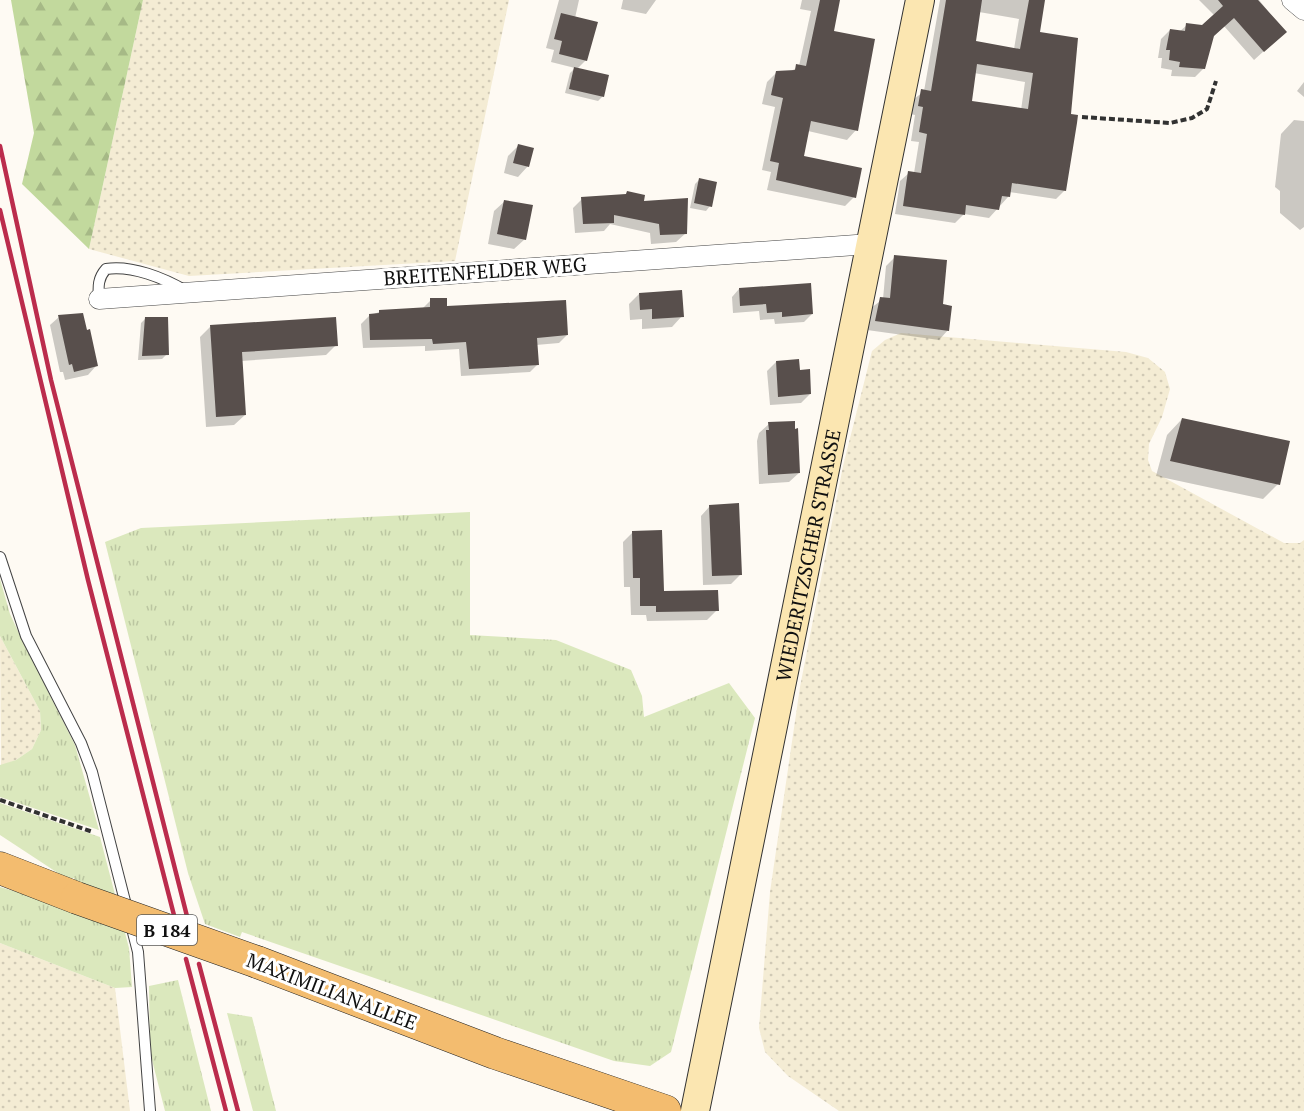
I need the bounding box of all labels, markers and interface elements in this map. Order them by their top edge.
street label: BREITENFELDER WEG [383,250,588,292]
street label: WIEDERITZSCHER STRASSE [769,426,846,684]
road number: B 184 [137,915,197,945]
street label: MAXIMILIANALLEE [243,946,421,1036]

